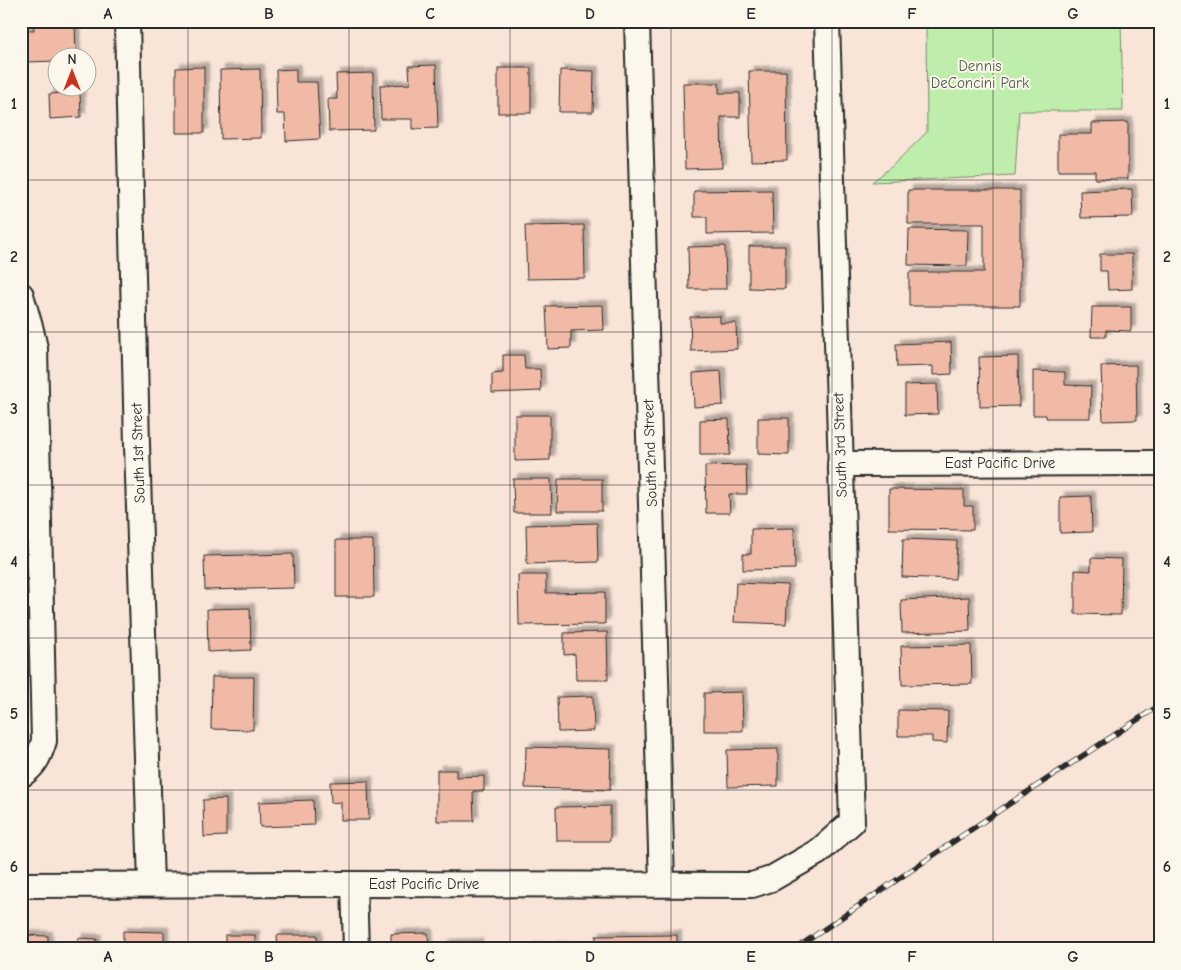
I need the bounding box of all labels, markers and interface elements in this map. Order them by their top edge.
text: A [104,5,113,23]
text: B [264,5,274,23]
text: C [425,5,435,23]
text: D [585,5,595,23]
text: E [746,5,756,23]
text: F [907,5,917,23]
text: G [1067,5,1079,23]
north arrow [48,48,98,98]
text: N [67,51,77,68]
park label: Dennis DeConcini Park [931,57,1030,92]
text: 1 [11,95,17,113]
text: 1 [1164,95,1170,113]
text: 2 [10,248,18,266]
text: 2 [1163,248,1171,266]
street label: South 3rd Street [829,392,851,498]
street label: South 2nd Street [639,398,661,507]
text: 3 [10,400,18,418]
text: 3 [1163,400,1171,418]
street label: South 1st Street [127,402,149,503]
street label: East Pacific Drive [945,454,1056,472]
text: 4 [10,553,18,571]
text: 4 [1163,553,1171,571]
text: 5 [10,705,18,723]
text: 5 [1163,705,1171,723]
text: 6 [10,858,18,876]
text: 6 [1163,858,1171,876]
street label: East Pacific Drive [369,875,480,893]
text: A [104,948,113,966]
text: B [264,948,274,966]
text: C [425,948,435,966]
text: D [585,948,595,966]
text: E [746,948,756,966]
text: F [907,948,917,966]
text: G [1067,948,1079,966]

